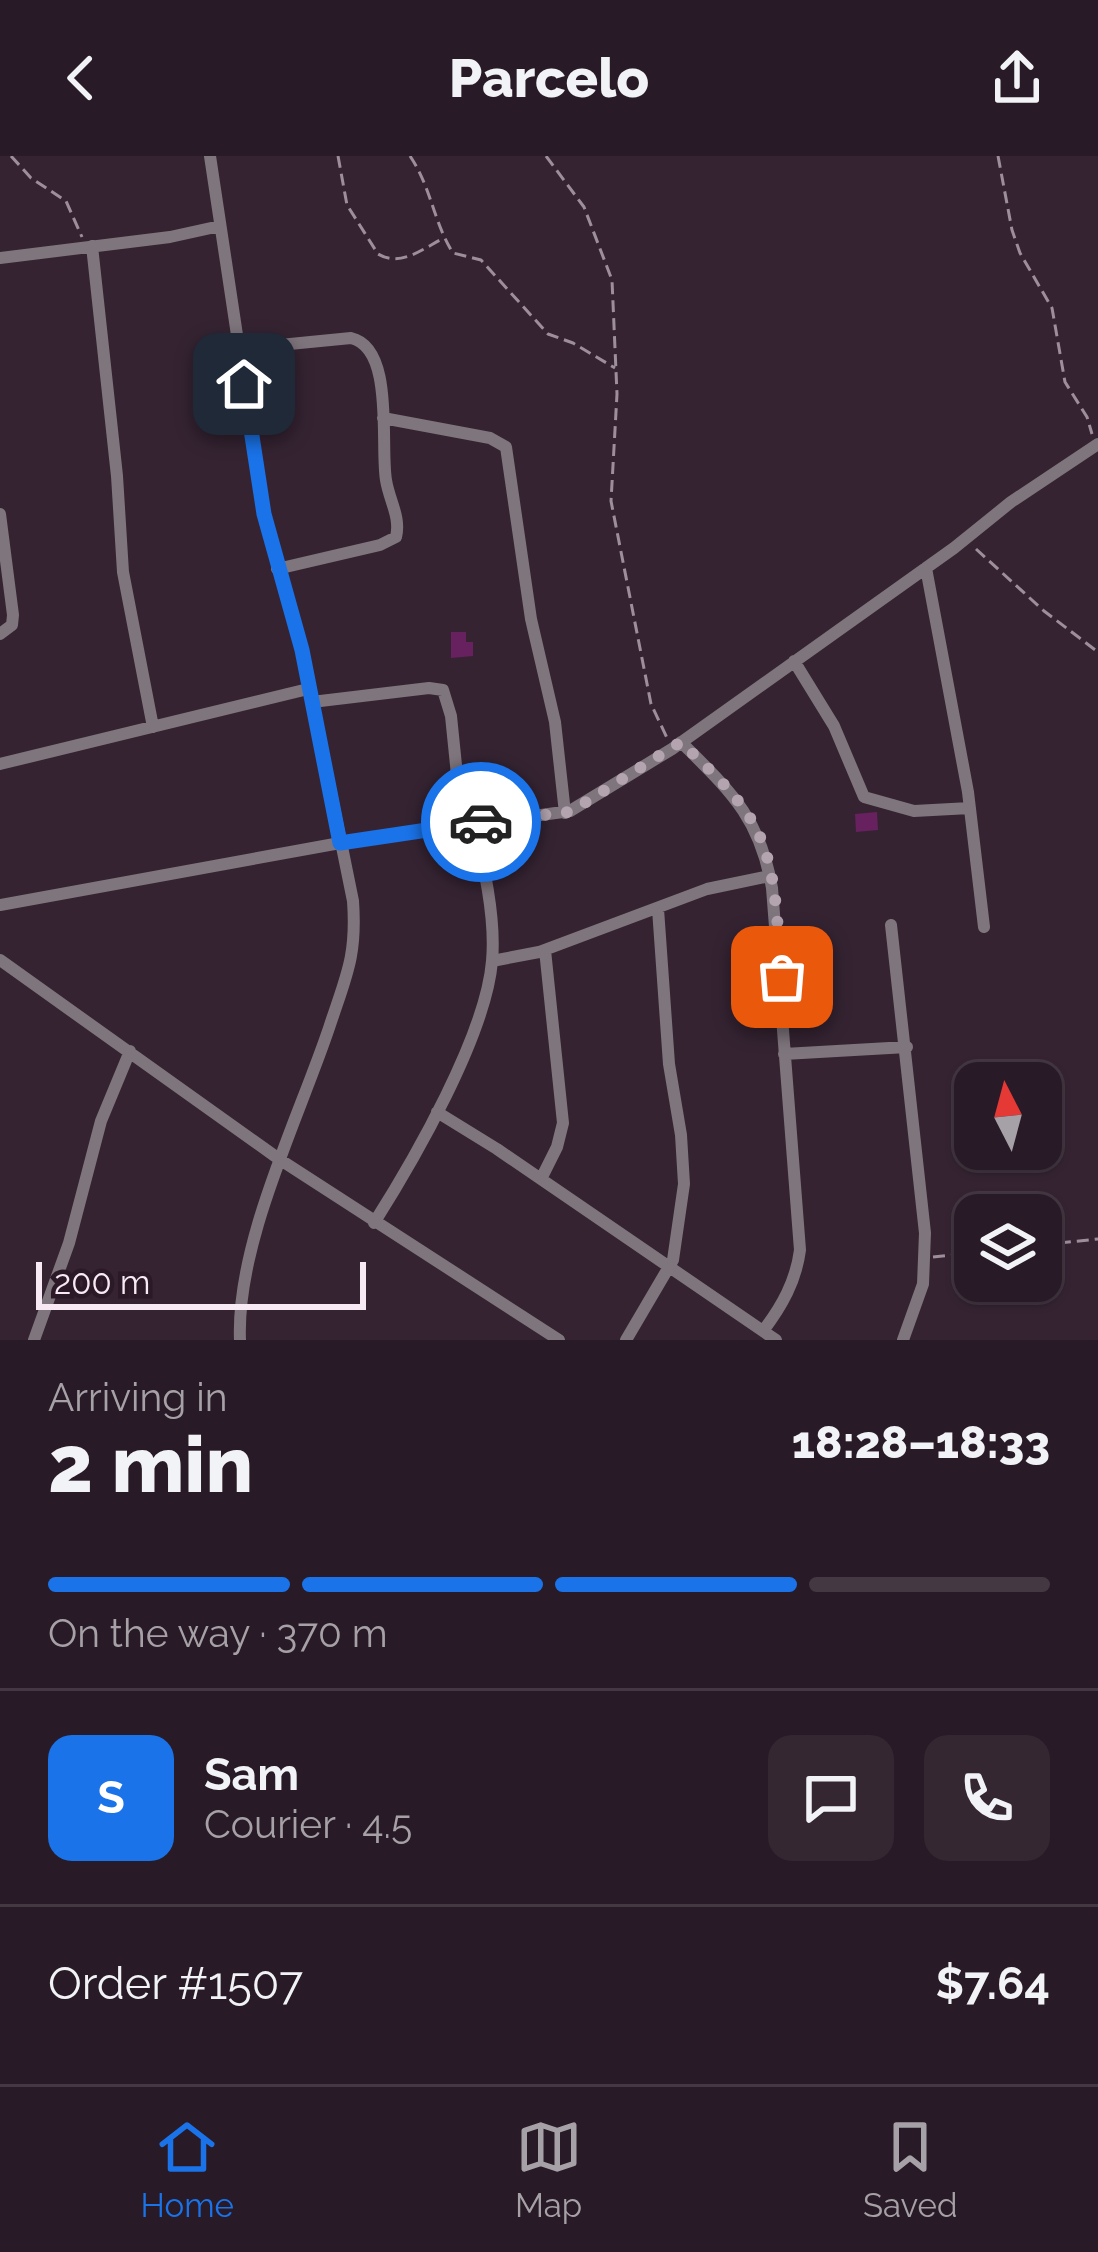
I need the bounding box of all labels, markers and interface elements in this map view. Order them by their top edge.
icon: back [48,45,114,111]
icon: share [984,45,1050,111]
text: Parcelo [449,46,649,110]
pin [193,333,295,435]
icon: home [211,351,277,417]
courier [421,762,541,882]
icon: car [448,789,514,855]
pin [731,926,833,1028]
icon: bag [749,944,815,1010]
north arrow [954,1062,1062,1170]
map controls [954,1062,1062,1302]
button: layers [954,1194,1062,1302]
scale bar [36,1256,366,1309]
text: 200 m [54,1263,150,1302]
text: Arriving in [48,1374,228,1420]
text: 18:28–18:33 [792,1416,1050,1469]
text: 2 min [48,1419,253,1510]
text: On the way · 370 m [48,1610,388,1656]
button: chat [768,1735,894,1861]
button: phone [924,1735,1050,1861]
text: Sam [204,1748,299,1801]
text: S [97,1771,125,1824]
text: Courier · 4.5 [204,1801,412,1847]
text: Order #1507 [48,1957,303,2010]
text: $7.64 [936,1957,1050,2010]
tab: Home [141,2114,234,2225]
tab: Map [515,2114,582,2225]
tab: Saved [863,2114,957,2225]

